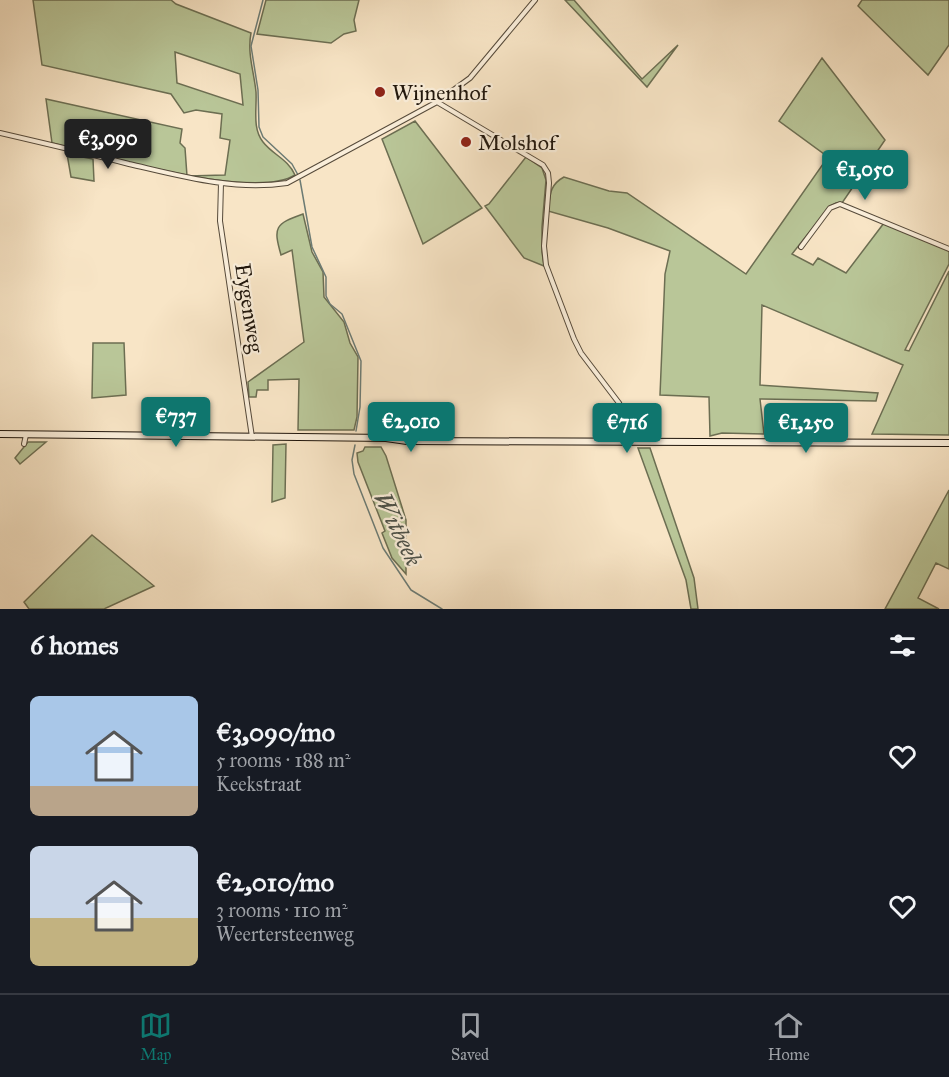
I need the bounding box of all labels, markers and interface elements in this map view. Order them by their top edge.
place label: Wijnenhof [392,79,492,106]
marker: Wijnenhof [373,85,387,99]
pin: €3,090 [59,119,157,170]
text: €3,090 [78,126,138,150]
place label: Molshof [478,129,560,156]
marker: Molshof [459,135,473,149]
pin: €1,050 [816,150,914,201]
text: €1,050 [836,157,894,181]
street label: Eygenweg [229,261,270,356]
pin: €737 [140,397,212,448]
pin: €2,010 [362,402,460,453]
pin: €716 [591,403,663,454]
pin: €1,250 [757,403,855,454]
text: €737 [155,404,197,428]
text: €2,010 [382,409,440,433]
text: €716 [607,410,647,434]
text: €1,250 [778,410,834,434]
water label: Witbeek [367,487,429,571]
text: 6 homes [30,629,119,661]
icon: filters [886,629,919,662]
text: €3,090/mo [216,716,335,748]
icon: home [78,720,150,792]
icon: heart [886,740,919,773]
text: 5 rooms · 188 m² [216,748,351,772]
text: Keekstraat [216,772,302,796]
text: €2,010/mo [216,866,334,898]
icon: home [78,870,150,942]
icon: heart [886,890,919,923]
text: 3 rooms · 110 m² [216,898,347,922]
text: Weertersteenweg [216,922,353,946]
tab: Map [139,1009,172,1064]
tab: Saved [451,1009,489,1064]
tab: Home [768,1009,810,1064]

